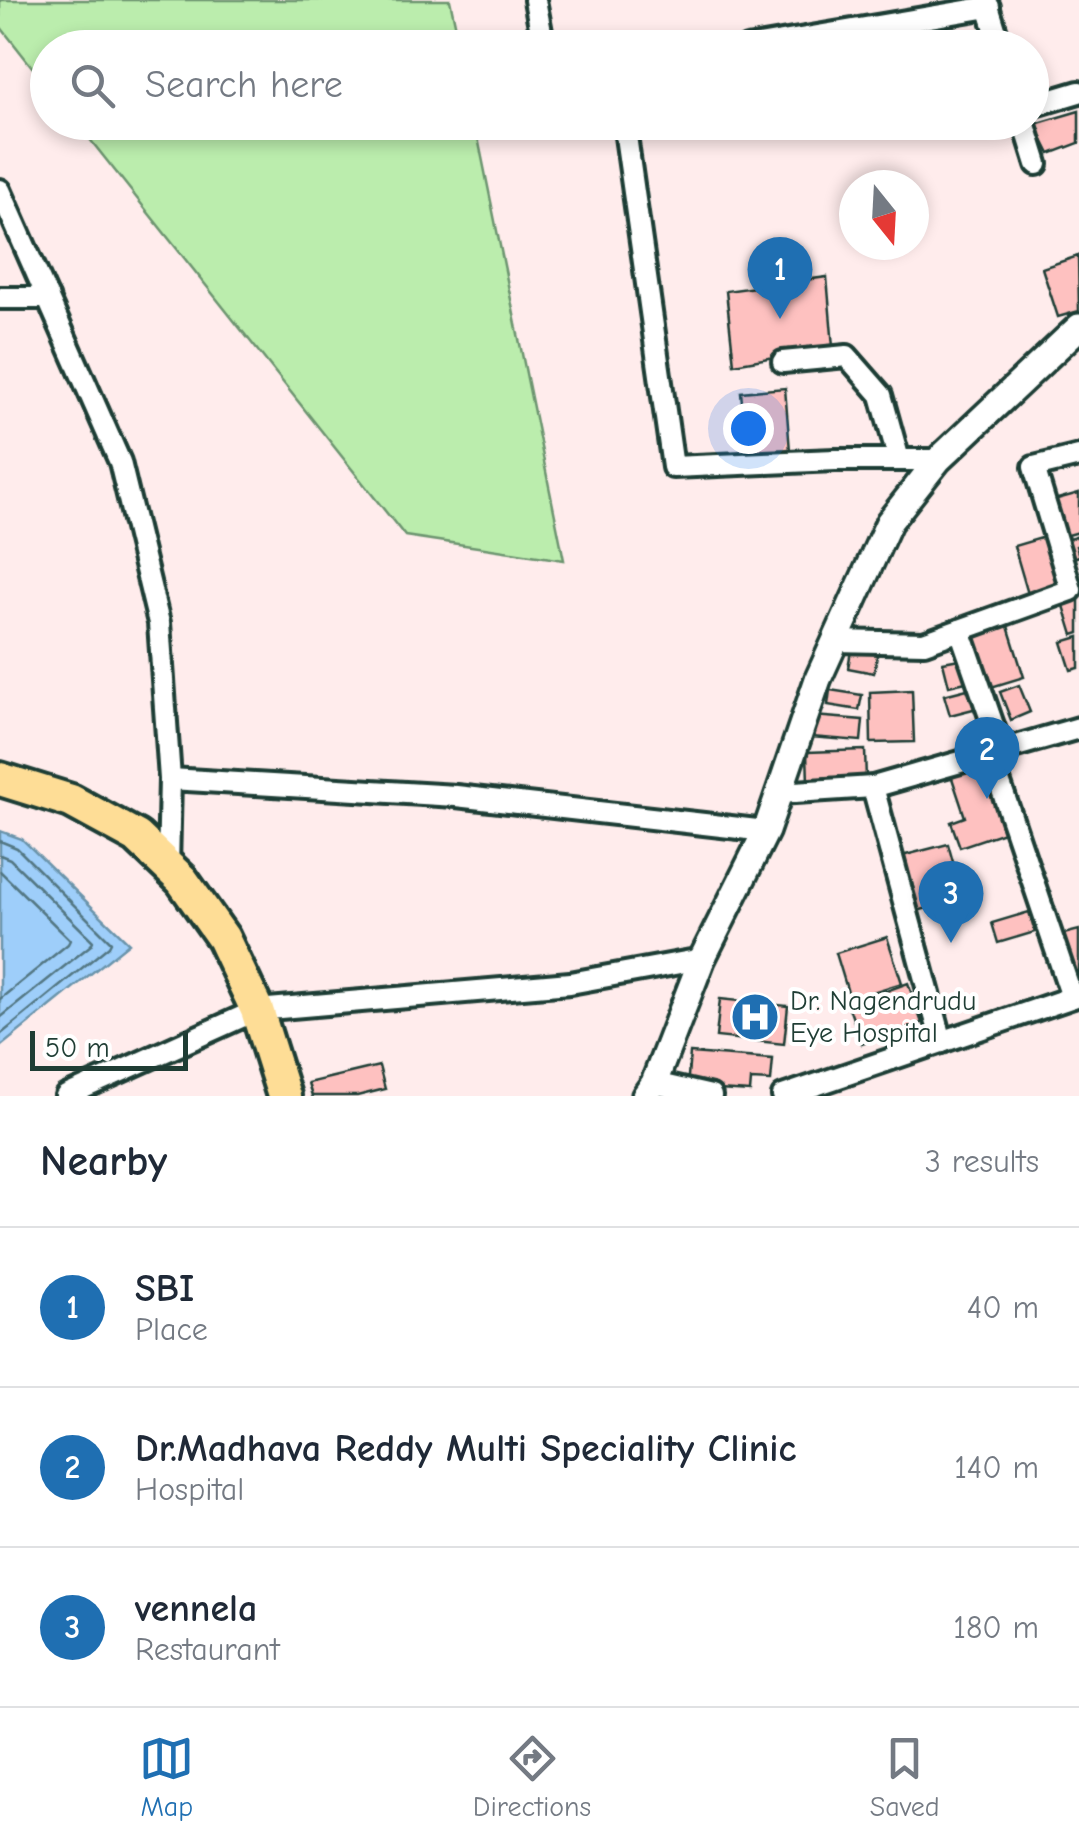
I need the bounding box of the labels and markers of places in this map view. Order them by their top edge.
pin: 1 [748,236,812,319]
pin: 2 [954,716,1020,799]
pin: 3 [918,860,984,943]
place label: Dr. Nagendrudu Eye Hospital [790,985,976,1049]
hospital icon: Dr. Nagendrudu Eye Hospital [729,991,781,1043]

